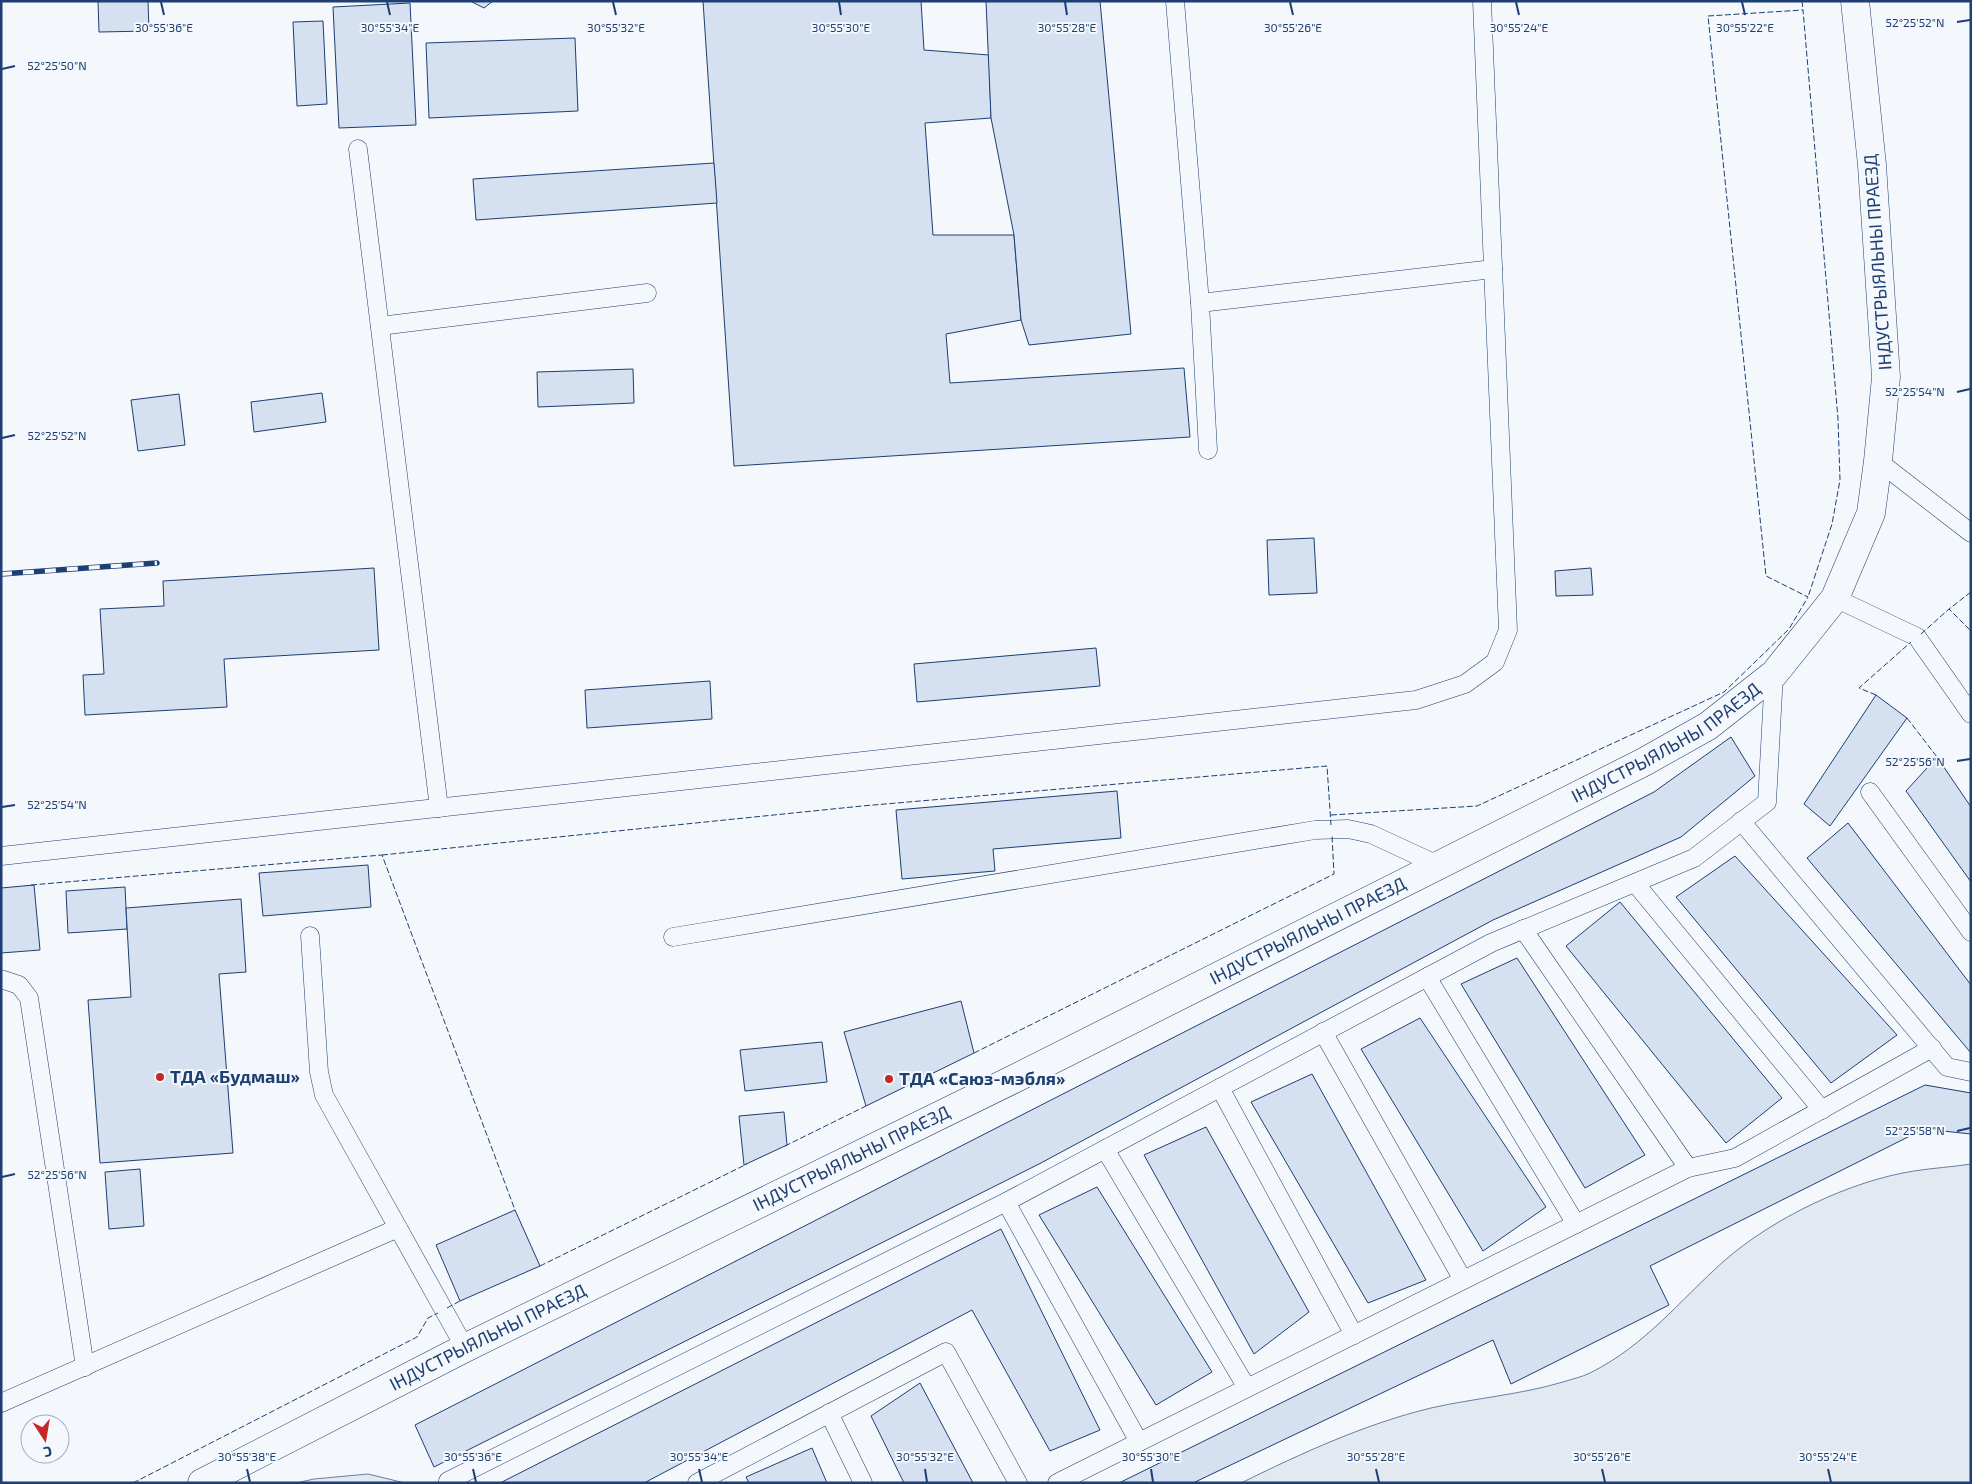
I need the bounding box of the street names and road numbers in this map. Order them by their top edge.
street label: ІНДУСТРЫЯЛЬНЫ ПРАЕЗД [1858,153,1896,371]
street label: ІНДУСТРЫЯЛЬНЫ ПРАЕЗД [1567,677,1764,807]
street label: ІНДУСТРЫЯЛЬНЫ ПРАЕЗД [1206,872,1409,989]
street label: ІНДУСТРЫЯЛЬНЫ ПРАЕЗД [749,1100,953,1215]
street label: ІНДУСТРЫЯЛЬНЫ ПРАЕЗД [386,1278,590,1395]

